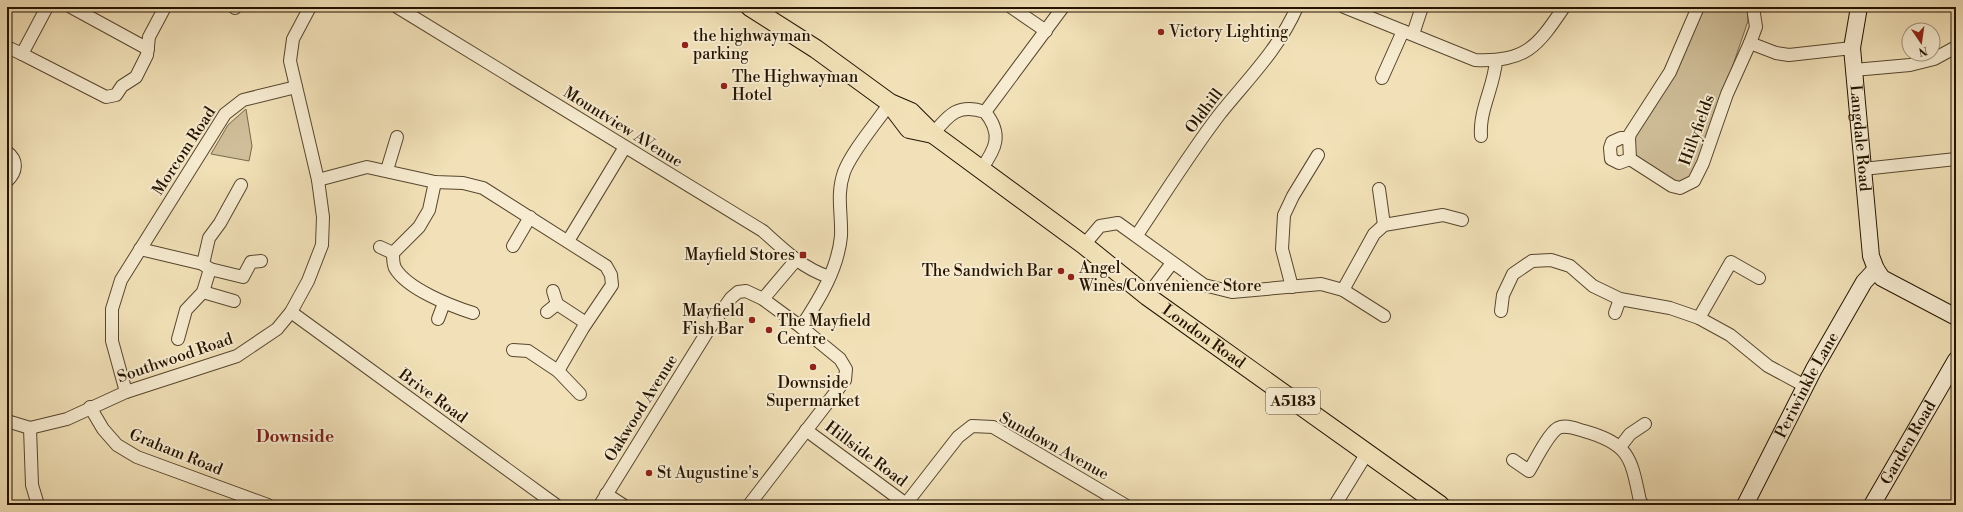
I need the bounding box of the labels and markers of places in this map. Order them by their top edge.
place label: Victory Lighting [1168,22,1289,42]
place label: the highwayman parking [693,26,811,64]
marker: Victory Lighting [1156,27,1166,37]
marker: the highwayman parking [680,40,690,50]
place label: The Highwayman Hotel [732,67,859,105]
marker: The Highwayman Hotel [719,81,729,91]
place label: Mayfield Stores [685,245,795,265]
marker: Mayfield Stores [798,250,808,260]
place label: Angel Wines/Convenience Store [1078,258,1261,296]
place label: The Sandwich Bar [922,261,1053,281]
marker: The Sandwich Bar [1056,266,1066,276]
marker: Angel Wines/Convenience Store [1066,272,1076,282]
place label: Mayfield Fish Bar [682,301,744,339]
place label: The Mayfield Centre [777,311,870,349]
marker: Mayfield Fish Bar [747,315,757,325]
marker: The Mayfield Centre [764,325,774,335]
marker: Downside Supermarket [808,362,818,372]
place label: Downside Supermarket [766,373,860,411]
place label: St Augustine's [657,463,759,483]
marker: St Augustine's [644,468,654,478]

